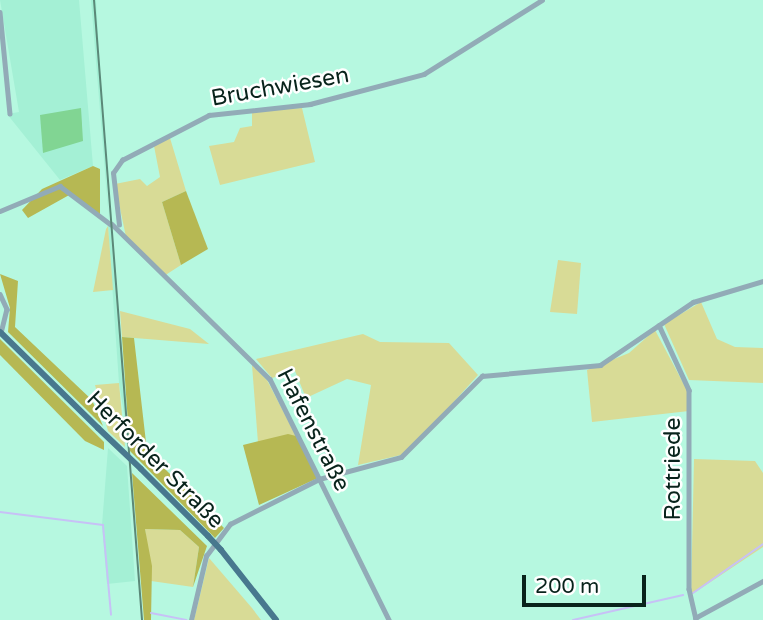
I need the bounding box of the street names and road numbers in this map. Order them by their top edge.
street label: Bruchwiesen [209,61,351,113]
street label: Hafenstraße [270,364,356,496]
street label: Herforder Straße [81,386,229,534]
street label: Rottriede [659,418,687,520]

